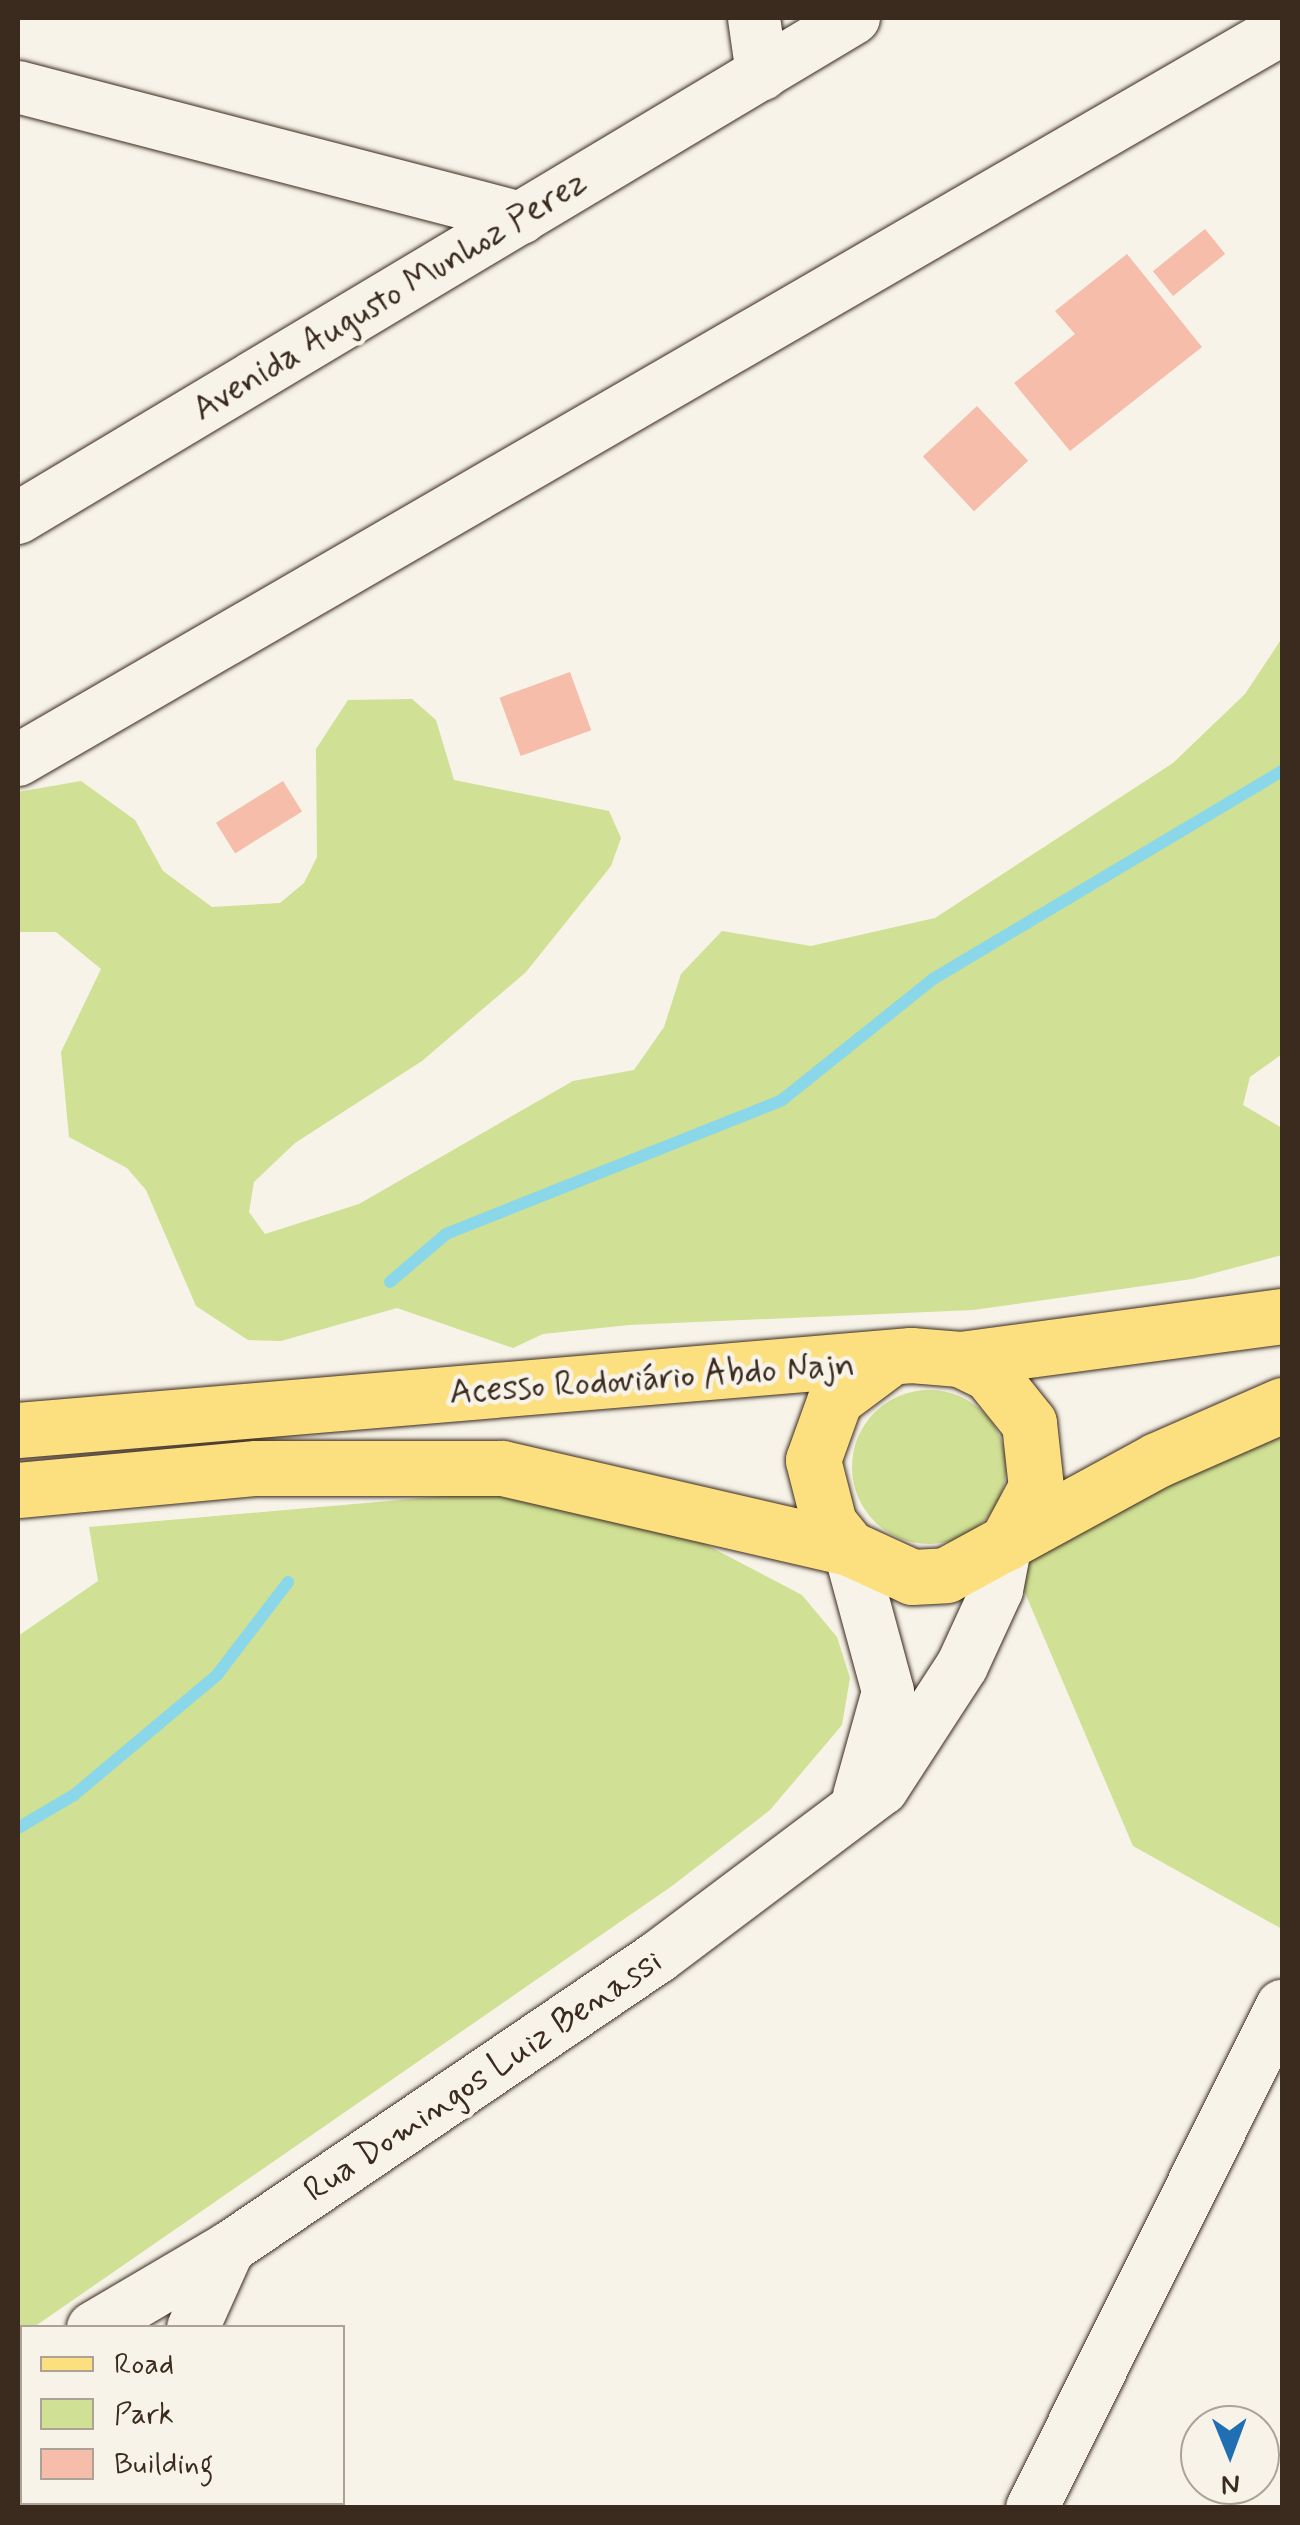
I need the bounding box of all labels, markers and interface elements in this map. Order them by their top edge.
street label: Avenida Augusto Munhoz Perez [186,162,594,430]
street label: Acesso Rodoviário Abdo Najn [441,1343,863,1415]
street label: Rua Domingos Luiz Benassi [301,1943,665,2209]
legend [20,2325,345,2505]
text: Road [114,2345,174,2384]
text: Park [114,2395,174,2434]
north arrow [1180,2405,1280,2505]
text: Building [114,2445,213,2484]
text: N [1221,2465,1240,2502]

